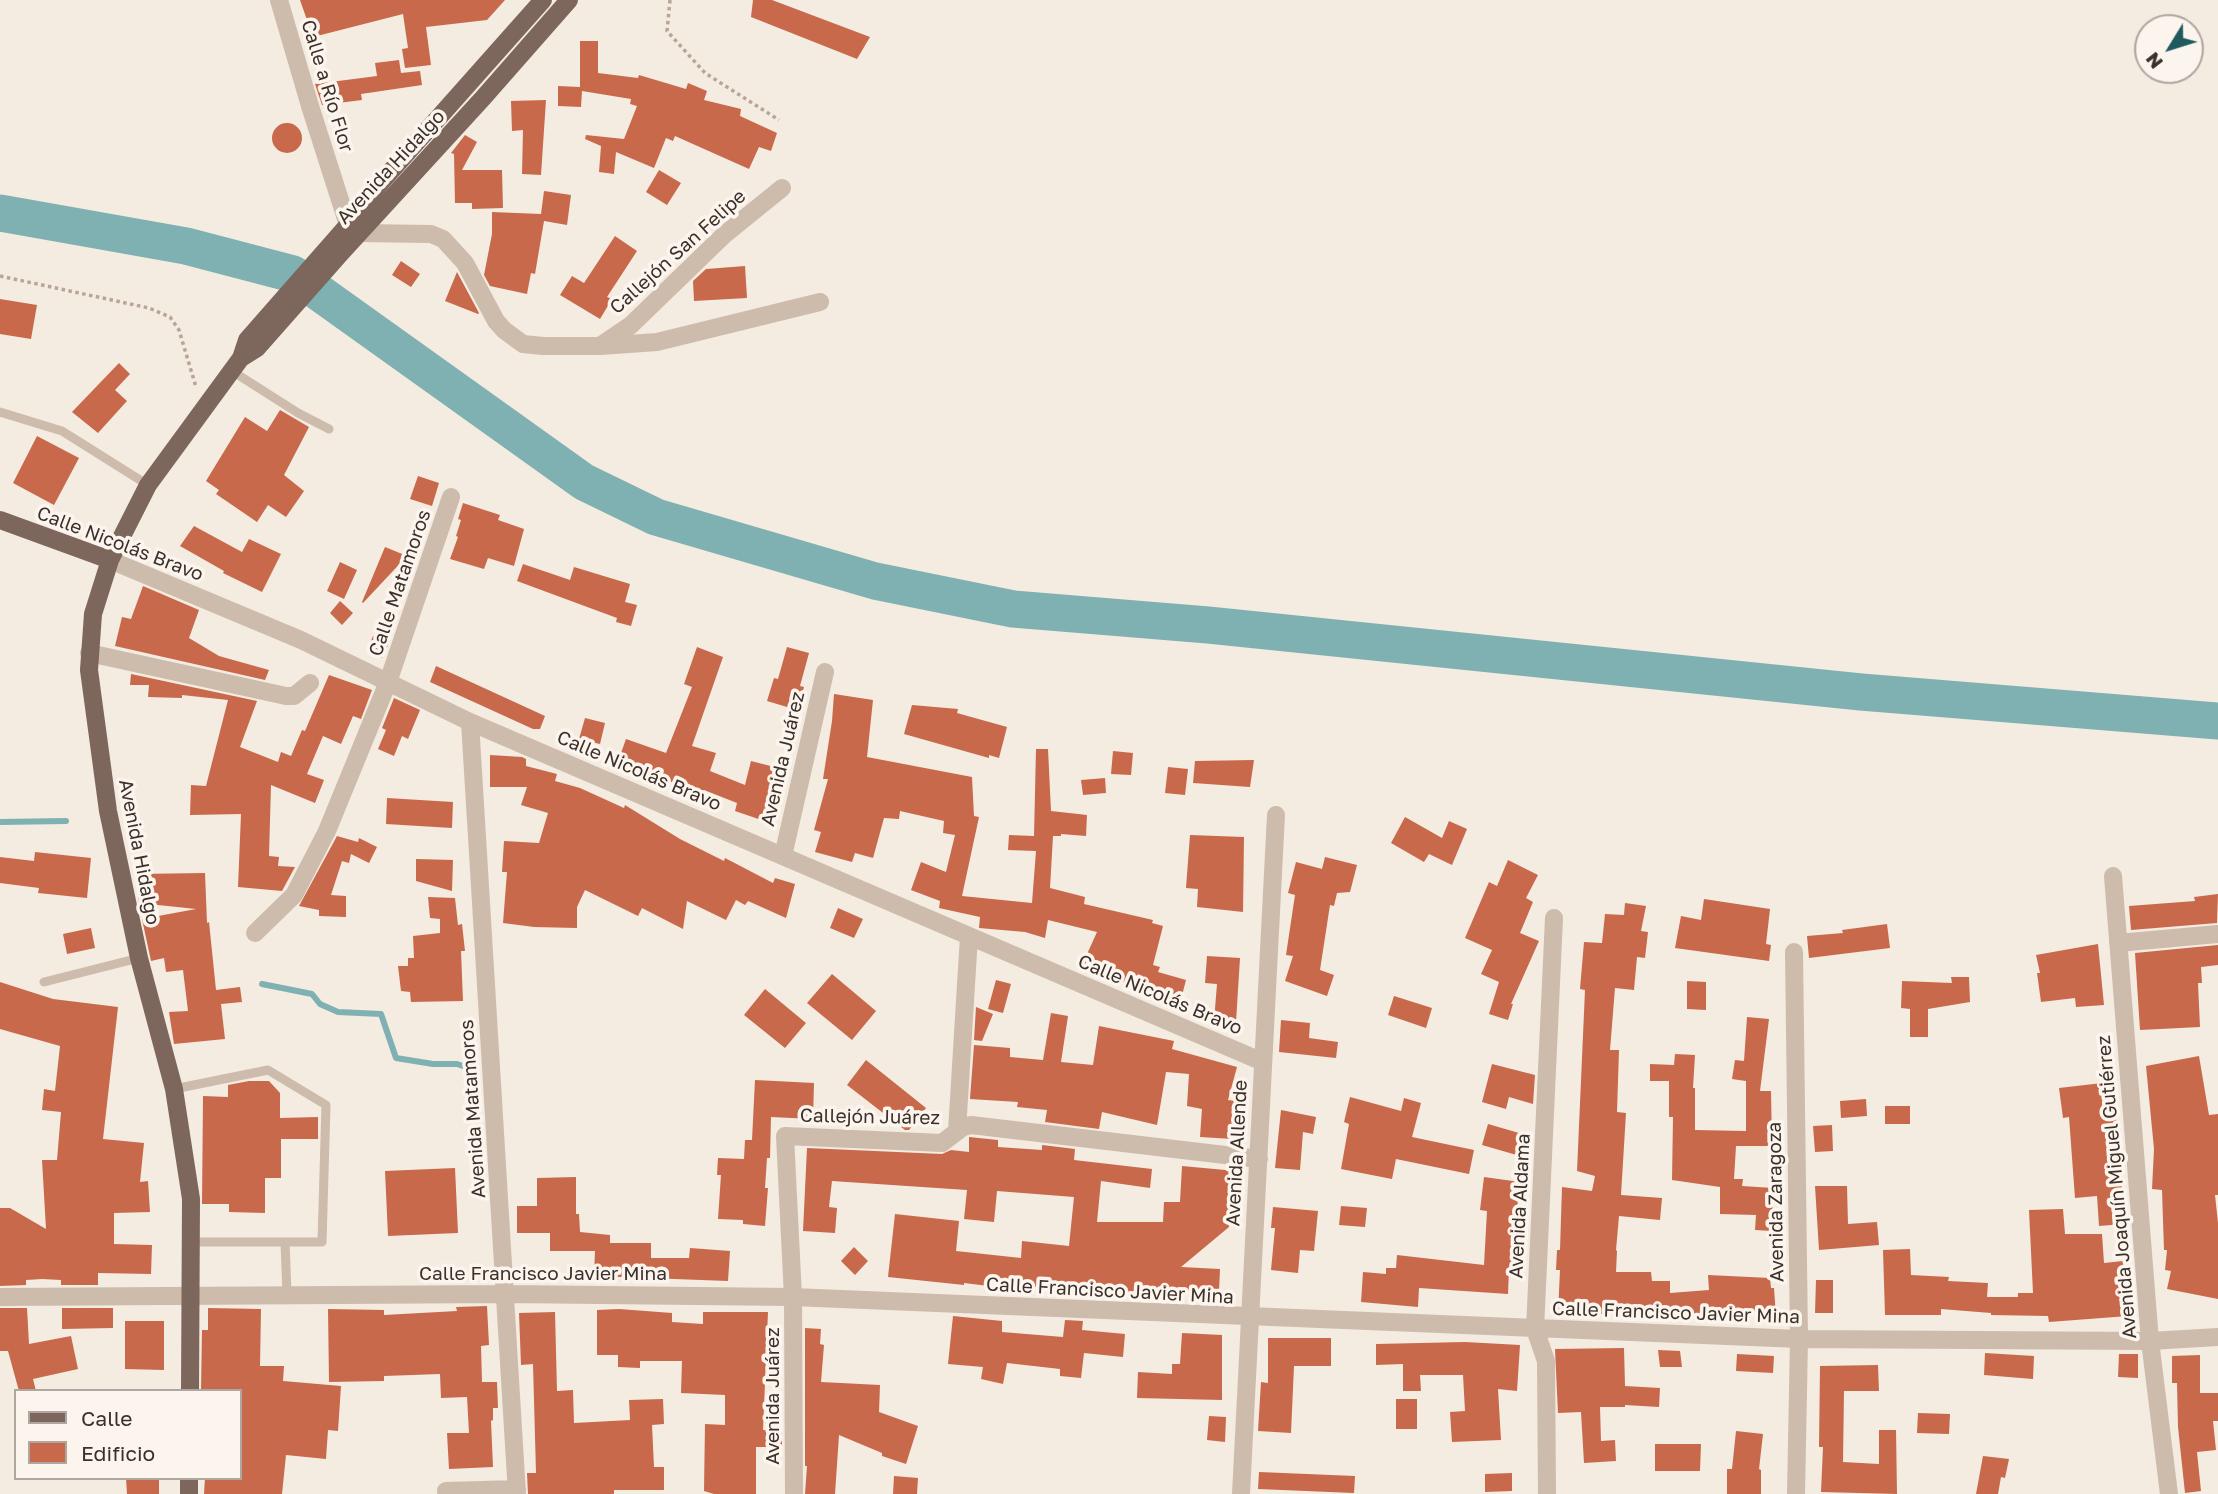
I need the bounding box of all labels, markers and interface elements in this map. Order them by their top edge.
north arrow [2134,14,2204,84]
street label: Calle a Río Flor [296,17,358,155]
text: N [2140,48,2167,74]
street label: Avenida Hidalgo [332,105,450,229]
street label: Callejón San Felipe [605,185,751,319]
street label: Calle Nicolás Bravo [34,502,206,586]
street label: Calle Matamoros [364,507,436,659]
street label: Avenida Juárez [756,689,810,829]
street label: Calle Nicolás Bravo [553,726,725,816]
street label: Avenida Hidalgo [114,777,164,927]
street label: Calle Nicolás Bravo [1074,950,1246,1040]
street label: Avenida Matamoros [455,1019,491,1199]
street label: Avenida Joaquín Miguel Gutiérrez [2092,1034,2142,1340]
street label: Avenida Allende [1222,1079,1252,1227]
street label: Callejón Juárez [800,1104,940,1130]
street label: Avenida Zaragoza [1763,1122,1789,1282]
street label: Avenida Aldama [1505,1133,1535,1279]
street label: Calle Francisco Javier Mina [419,1263,667,1285]
street label: Calle Francisco Javier Mina [986,1273,1234,1309]
street label: Calle Francisco Javier Mina [1552,1297,1800,1329]
street label: Avenida Juárez [762,1327,784,1465]
legend [14,1389,242,1480]
text: Calle [81,1405,133,1431]
text: Edificio [81,1440,155,1466]

